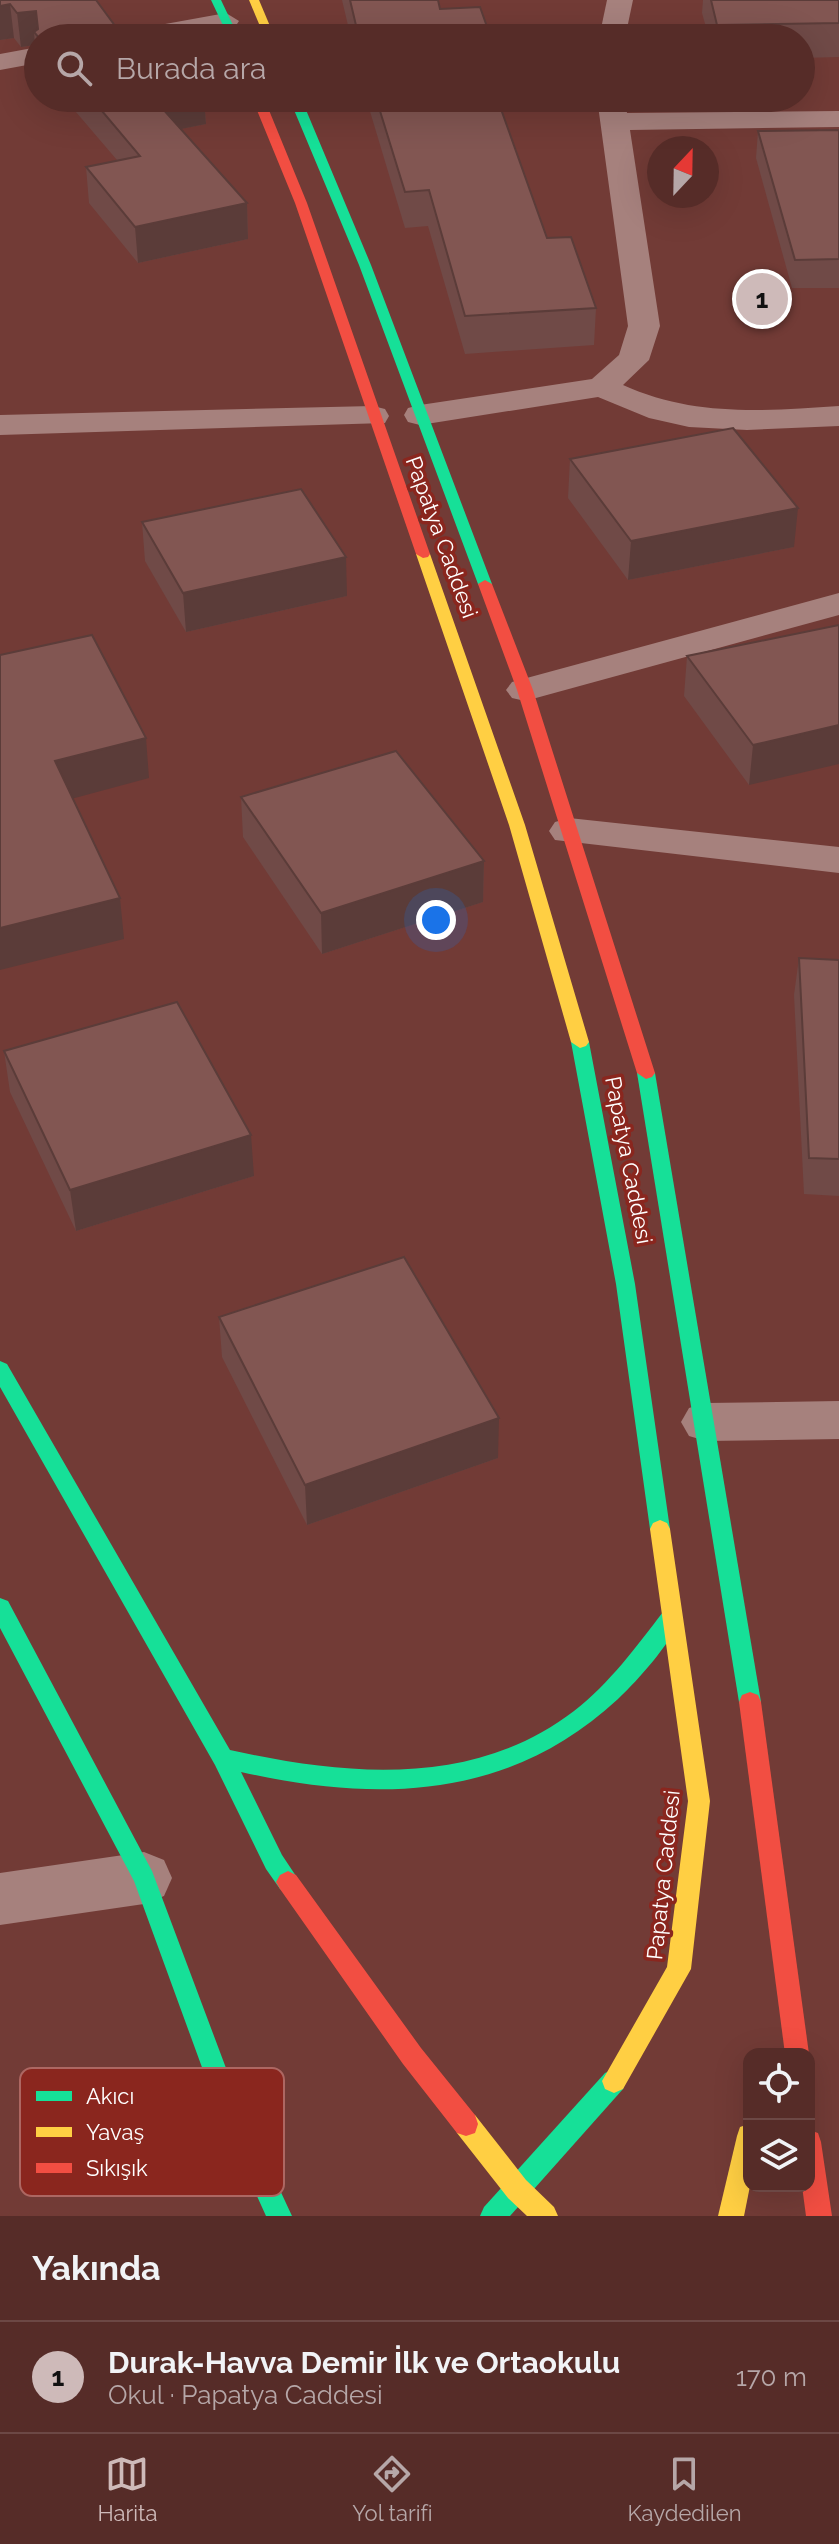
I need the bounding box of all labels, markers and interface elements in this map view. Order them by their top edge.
search box [24,24,815,112]
icon: search [52,46,96,90]
text: Burada ara [116,51,266,86]
north arrow [647,136,719,208]
pin: 1 [736,269,788,329]
street label: Papatya Caddesi [401,452,483,622]
your location [416,900,456,940]
street label: Papatya Caddesi [600,1074,658,1246]
street label: Papatya Caddesi [641,1789,685,1961]
map controls [743,2048,815,2192]
button: locate [743,2048,815,2120]
legend [20,2068,284,2196]
text: Akıcı [86,2083,134,2109]
text: Yavaş [86,2119,144,2145]
button: layers [743,2120,815,2192]
text: Sıkışık [86,2155,148,2181]
text: Yakında [32,2248,161,2288]
text: Durak-Havva Demir İlk ve Ortaokulu [108,2345,620,2380]
text: 1 [52,2362,64,2392]
text: 170 m [736,2362,807,2392]
text: Okul · Papatya Caddesi [108,2380,383,2410]
tab: Harita [97,2452,157,2526]
tab: Yol tarifi [352,2452,433,2526]
tab: Kaydedilen [627,2452,742,2526]

